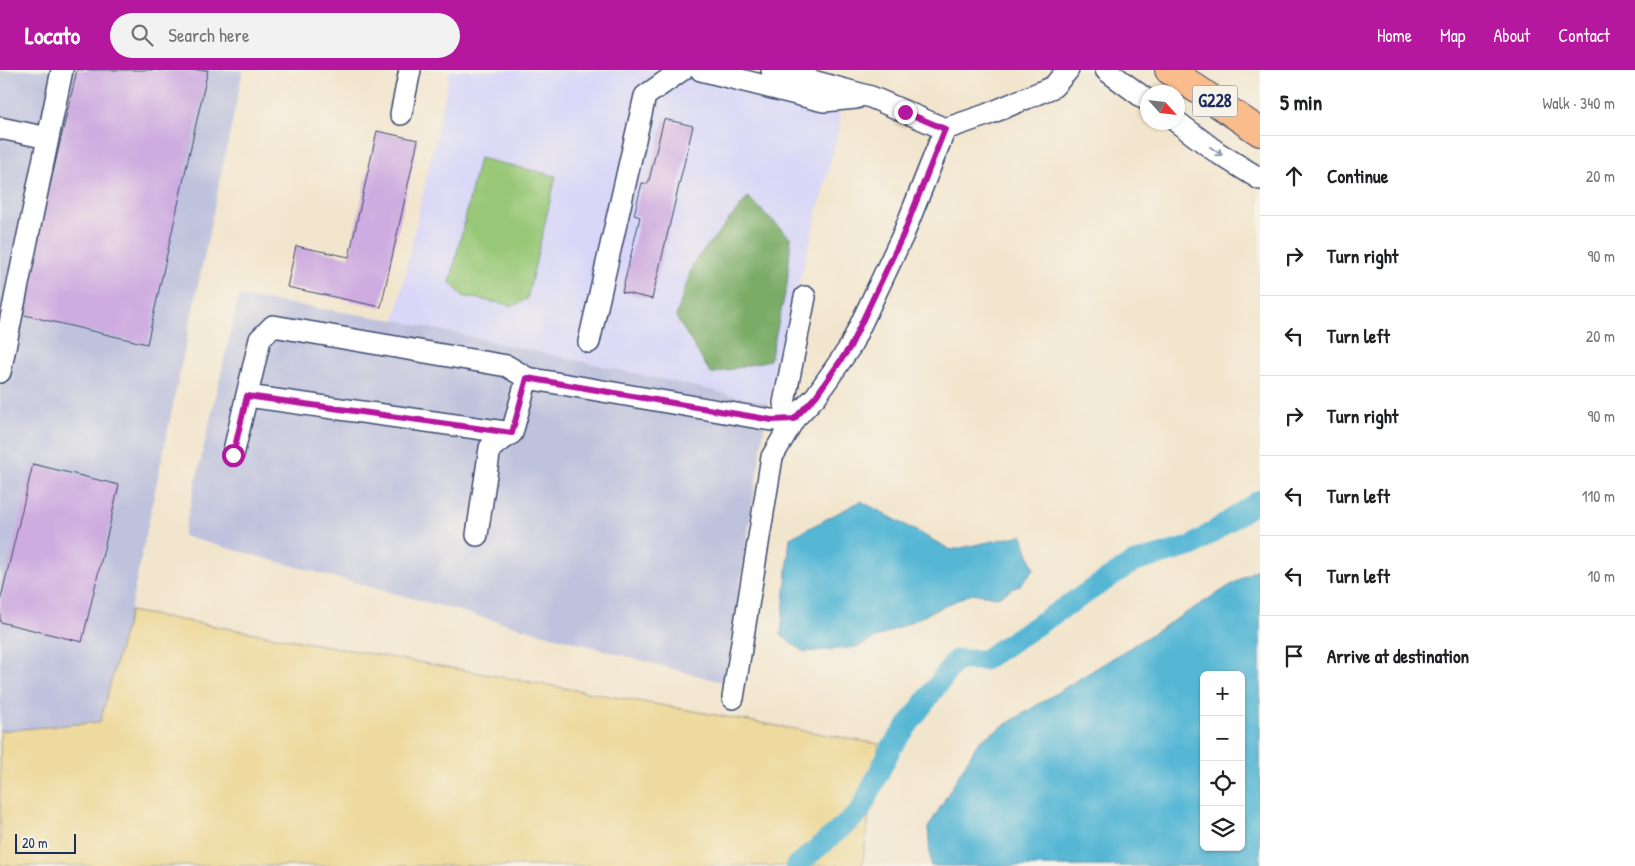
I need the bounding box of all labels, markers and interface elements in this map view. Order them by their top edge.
search box [110,13,460,58]
text: Locato [25,19,80,51]
icon: search [128,21,156,49]
text: Search here [168,22,249,48]
text: Home [1377,23,1412,48]
text: Map [1440,23,1465,48]
text: About [1493,23,1530,48]
text: Contact [1558,23,1610,48]
north arrow [1140,85,1185,130]
road number: G228 [1192,86,1238,116]
text: 5 min [1280,88,1322,117]
text: Walk · 340 m [1543,92,1615,114]
route end [894,101,917,124]
one-way arrow [1209,146,1223,156]
icon: ahead [1280,162,1308,190]
text: Continue [1327,163,1388,189]
text: 20 m [1586,165,1615,187]
icon: right [1280,242,1308,270]
text: Turn right [1327,243,1398,269]
text: 90 m [1587,245,1615,267]
icon: left [1280,322,1308,350]
text: Turn left [1327,323,1390,349]
text: 20 m [1586,325,1615,347]
icon: right [1280,402,1308,430]
text: Turn right [1327,403,1398,429]
text: 90 m [1587,405,1615,427]
route start [222,444,245,467]
icon: left [1280,482,1308,510]
text: Turn left [1327,483,1390,509]
text: 110 m [1582,485,1615,507]
icon: left [1280,562,1308,590]
text: Turn left [1327,563,1390,589]
text: 10 m [1587,565,1615,587]
icon: arrive [1280,642,1308,670]
text: Arrive at destination [1327,643,1469,669]
map controls [1200,671,1245,851]
button: + [1200,671,1245,716]
button: − [1200,716,1245,761]
button: locate [1200,761,1245,806]
button: layers [1200,806,1245,851]
scale bar [15,831,76,854]
text: 20 m [22,833,48,852]

